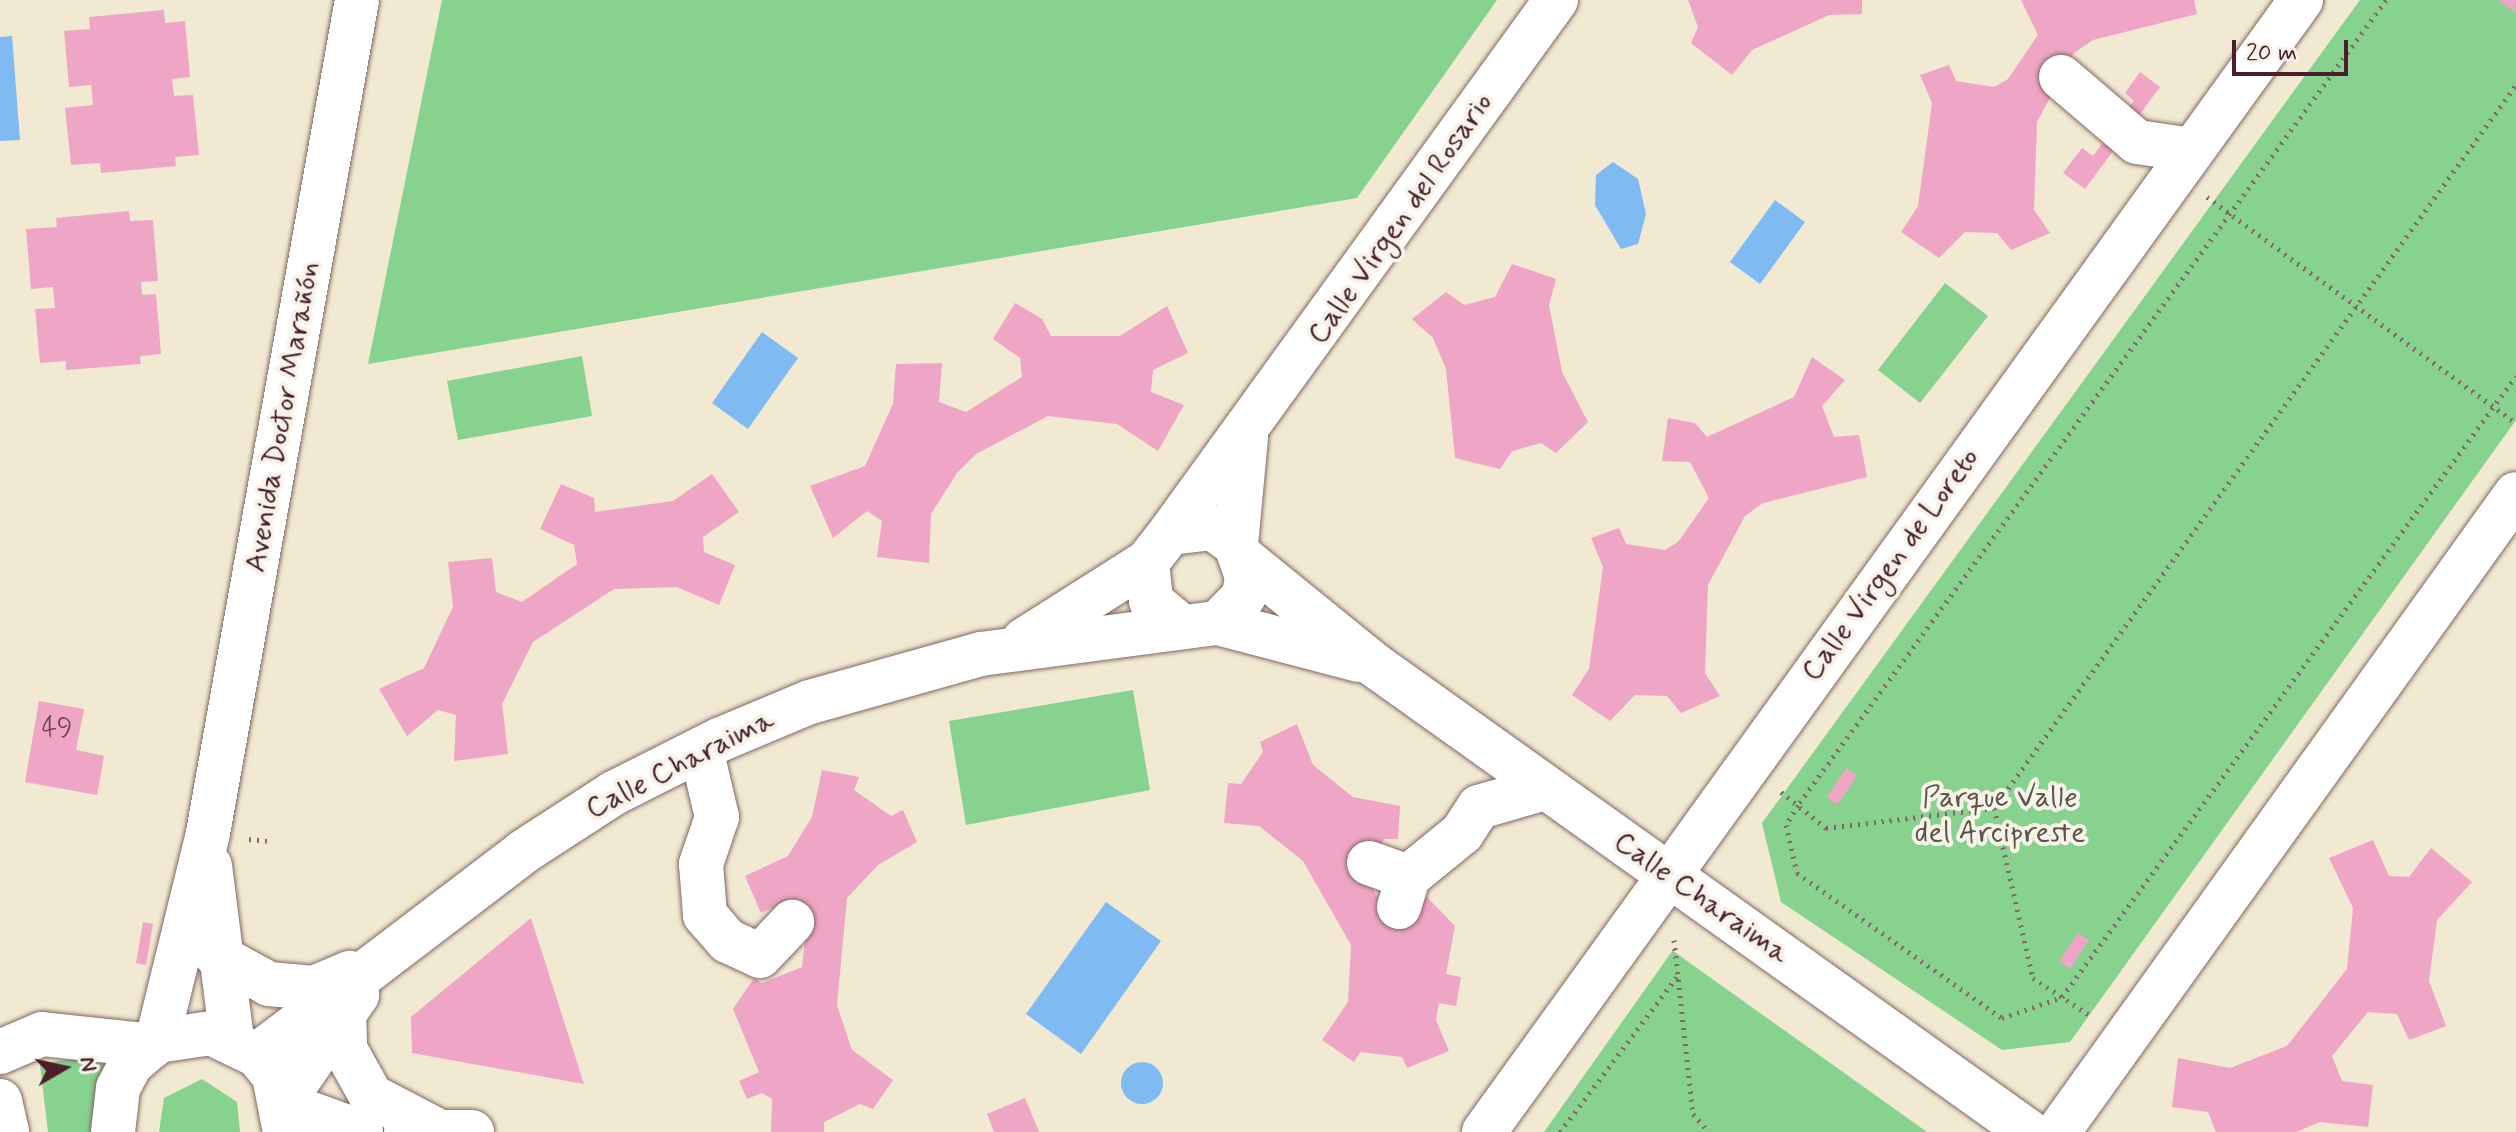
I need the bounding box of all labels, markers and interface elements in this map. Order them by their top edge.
scale bar [2236,24,2352,74]
text: 20 m [2246,38,2297,69]
street label: Calle Virgen del Rosario [1301,86,1501,352]
street label: Avenida Doctor Marañón [238,261,328,573]
street label: Calle Virgen de Loreto [1794,441,1988,689]
street label: Calle Charaima [583,704,777,826]
house number: 49 [42,714,72,746]
park label: Parque Valle del Arcipreste [1915,780,2085,850]
street label: Calle Charaima [1609,826,1793,970]
north arrow [24,1028,104,1108]
text: N [73,1055,103,1074]

